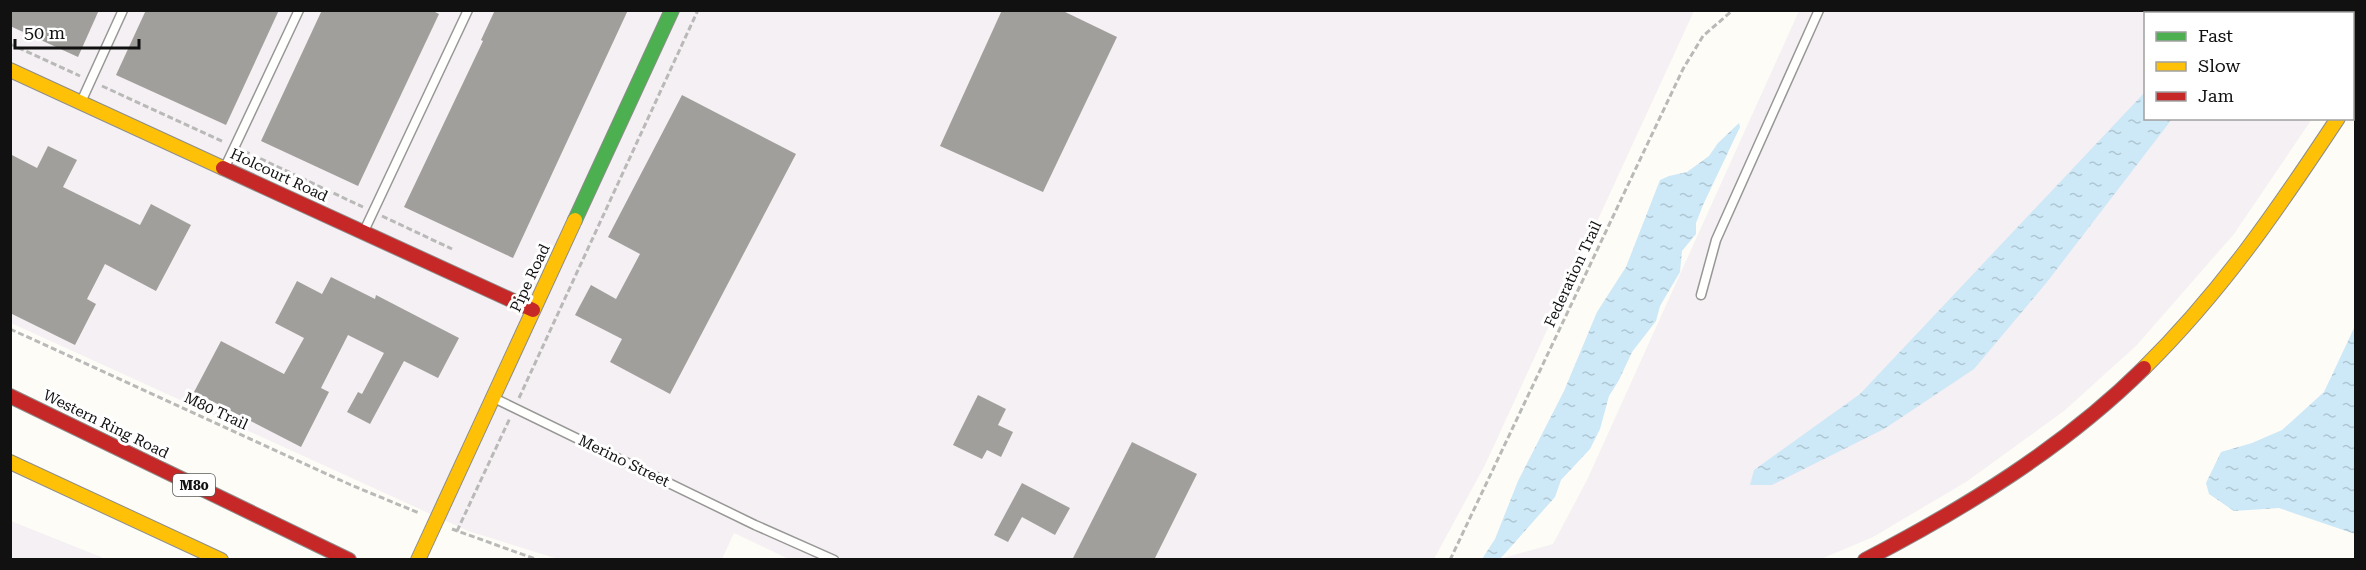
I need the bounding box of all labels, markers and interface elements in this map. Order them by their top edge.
scale bar [15,12,140,50]
legend [2144,12,2354,120]
text: 50 m [24,22,65,43]
text: Fast [2198,25,2233,46]
text: Slow [2198,55,2240,76]
text: Jam [2198,85,2234,106]
street label: Holcourt Road [227,144,331,206]
street label: Federation Trail [1541,218,1606,330]
street label: Pipe Road [506,241,554,315]
street label: Western Ring Road [40,386,172,462]
street label: M80 Trail [181,388,251,434]
street label: Merino Street [576,431,673,491]
road number: M80 [173,474,215,496]

